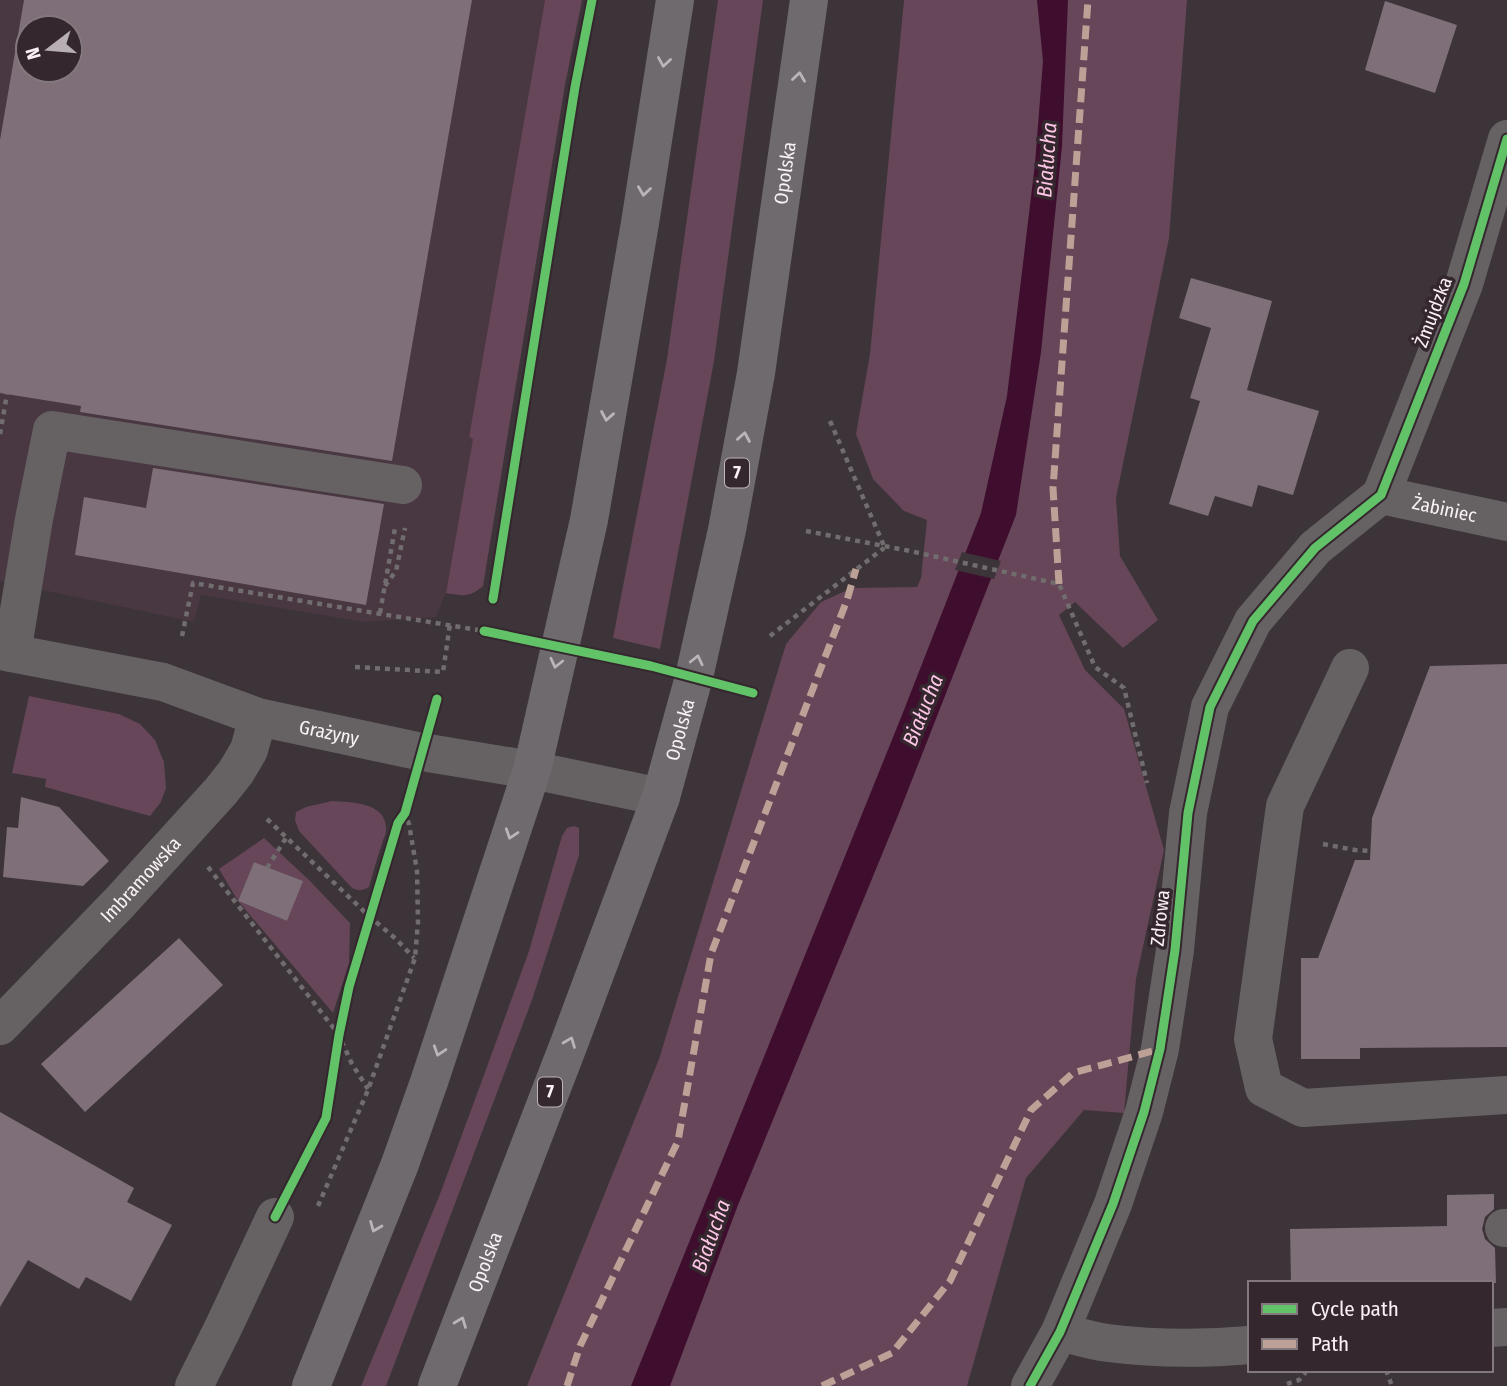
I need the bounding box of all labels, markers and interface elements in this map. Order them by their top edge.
north arrow [14,14,84,84]
text: N [21,45,46,62]
one-way arrow [657,56,672,68]
one-way arrow [791,71,806,83]
water label: Białucha [1031,122,1063,198]
street label: Opolska [769,140,800,206]
one-way arrow [637,186,652,197]
street label: Żmujdzka [1409,274,1457,350]
one-way arrow [600,410,615,422]
one-way arrow [736,431,751,443]
road number: 7 [725,458,749,488]
street label: Żabiniec [1410,491,1479,527]
one-way arrow [689,654,704,666]
one-way arrow [550,656,564,668]
water label: Białucha [897,670,949,750]
street label: Opolska [660,696,699,763]
street label: Grażyny [297,715,362,750]
one-way arrow [504,828,519,840]
street label: Imbramowska [95,832,185,927]
street label: Zdrowa [1146,889,1174,947]
one-way arrow [562,1036,576,1048]
one-way arrow [433,1044,448,1056]
road number: 7 [538,1078,562,1106]
water label: Białucha [686,1196,736,1276]
one-way arrow [369,1220,383,1232]
street label: Opolska [463,1228,507,1295]
legend [1248,1281,1493,1372]
text: Cycle path [1311,1296,1399,1322]
one-way arrow [453,1317,467,1329]
text: Path [1311,1331,1349,1357]

